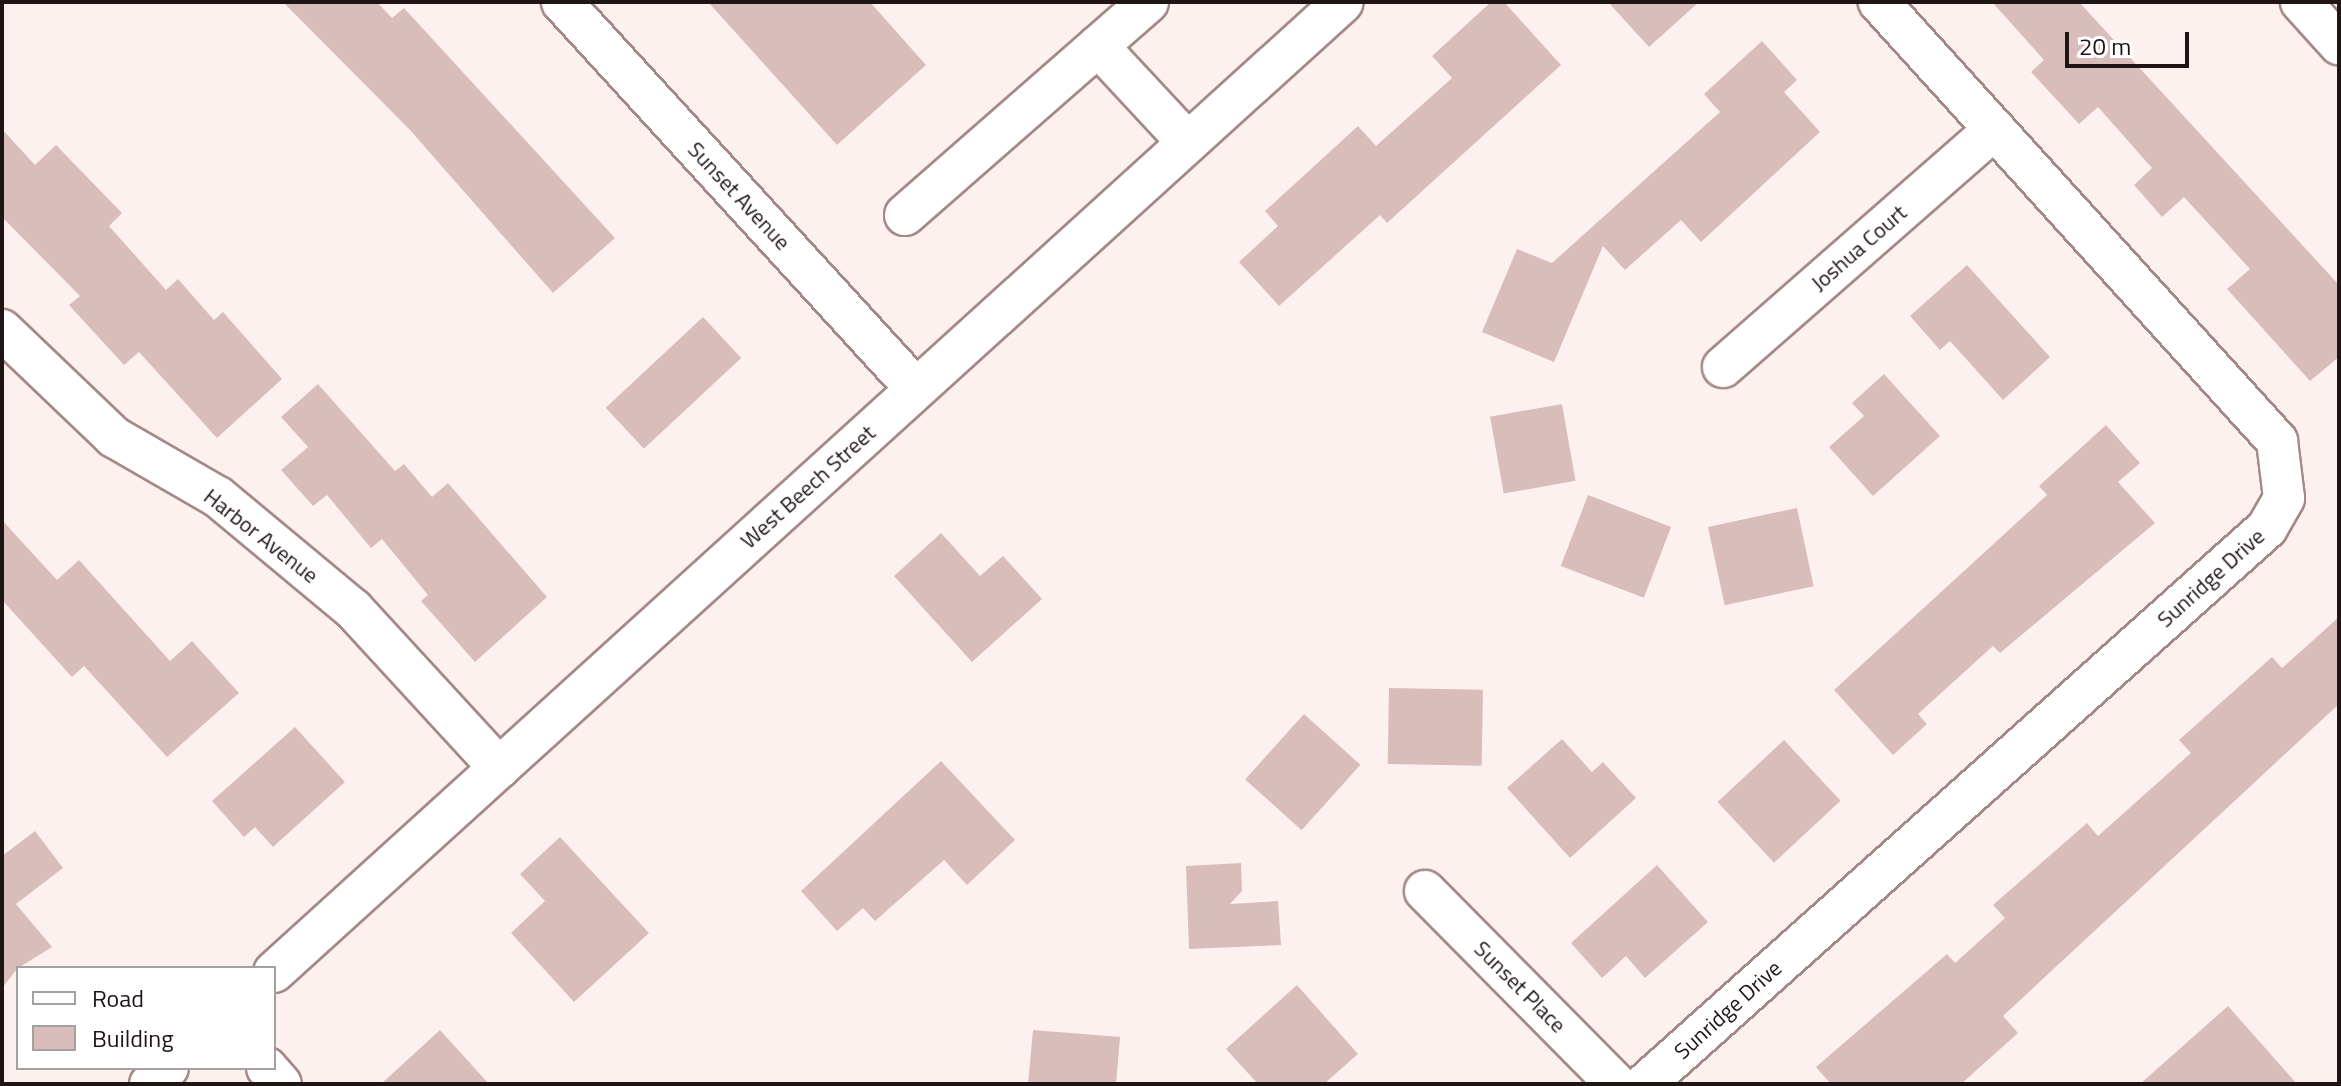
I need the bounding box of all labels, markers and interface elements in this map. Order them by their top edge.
scale bar [2069,16,2193,66]
text: 20 m [2079,28,2131,64]
street label: Sunset Avenue [682,137,796,255]
street label: Joshua Court [1806,199,1912,297]
street label: West Beech Street [735,420,881,554]
street label: Harbor Avenue [199,483,323,589]
street label: Sunridge Drive [2152,523,2270,633]
street label: Sunset Place [1469,936,1571,1038]
street label: Sunridge Drive [1669,955,1787,1065]
legend [16,966,276,1070]
text: Road [92,980,144,1016]
text: Building [92,1020,174,1056]

